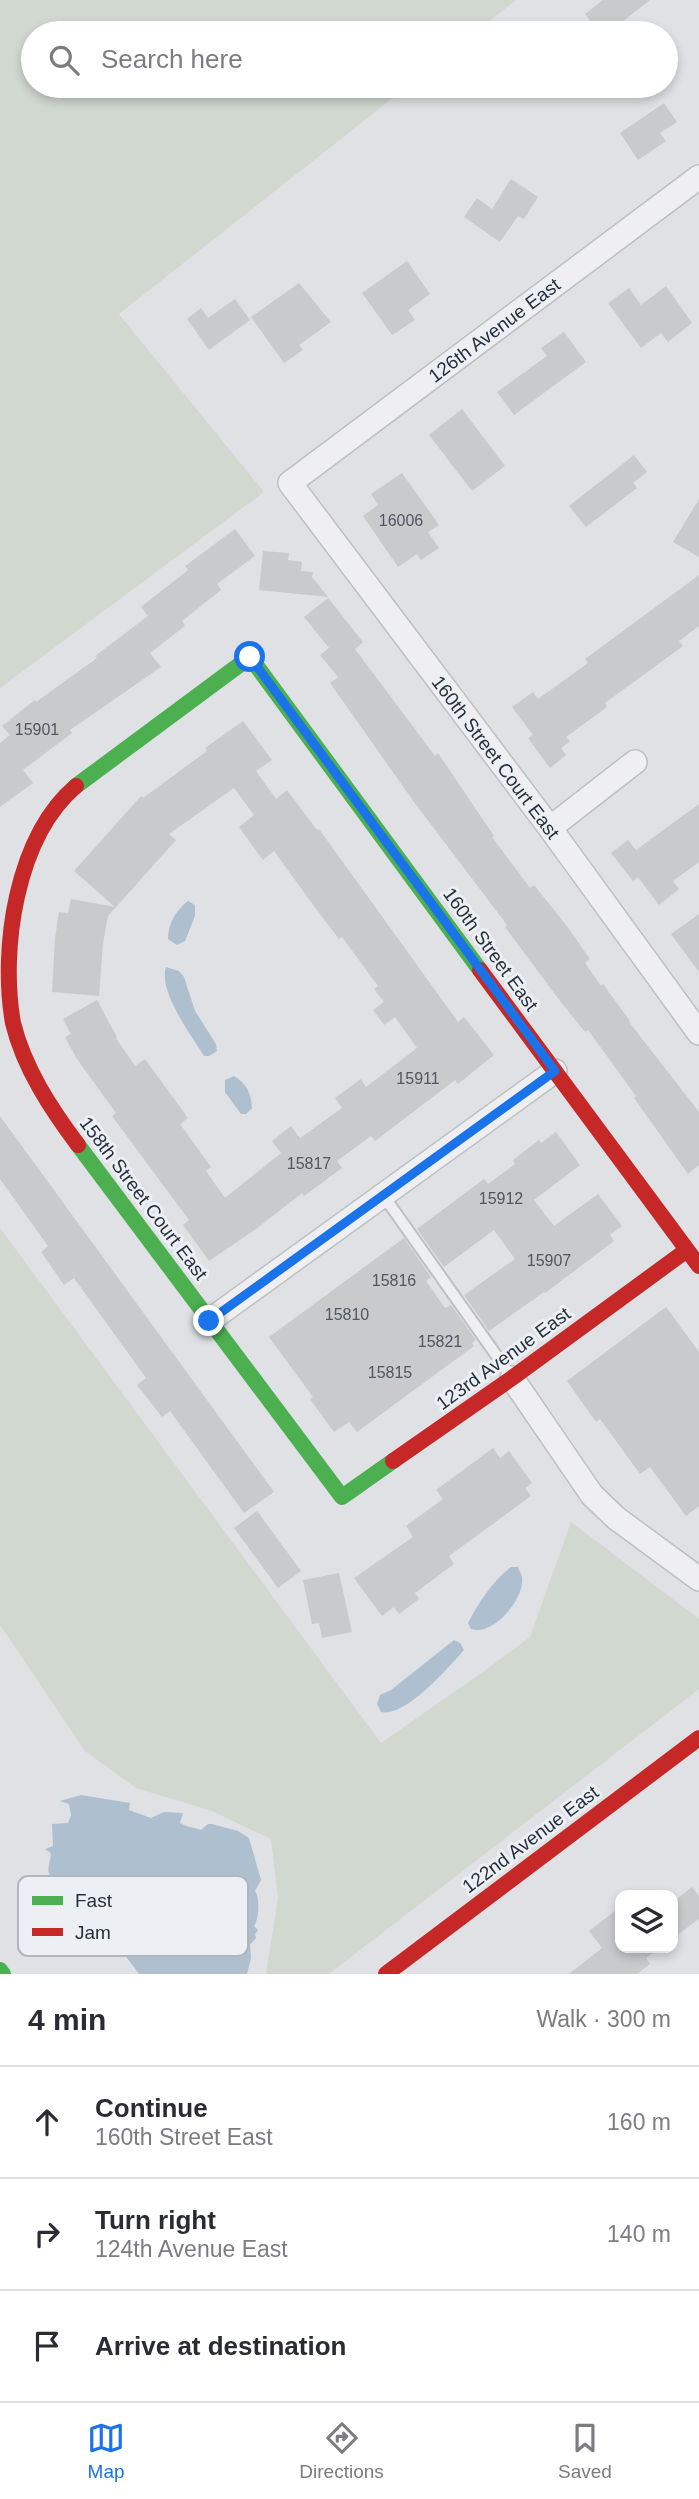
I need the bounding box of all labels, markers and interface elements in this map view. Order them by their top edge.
search box [21,21,678,98]
icon: search [45,41,83,79]
text: Search here [101,44,243,74]
street label: 126th Avenue East [424,274,565,387]
house number: 16006 [379,512,423,529]
route start [234,641,265,672]
street label: 160th Street Court East [427,672,564,843]
house number: 15901 [15,721,59,738]
street label: 160th Street East [439,884,543,1015]
house number: 15911 [396,1070,440,1087]
street label: 158th Street Court East [75,1113,212,1284]
house number: 15817 [287,1155,331,1172]
house number: 15912 [479,1190,523,1207]
house number: 15907 [527,1252,571,1269]
house number: 15816 [372,1272,416,1289]
street label: 123rd Avenue East [432,1302,575,1414]
route end [193,1305,224,1336]
house number: 15810 [325,1306,369,1323]
house number: 15821 [418,1333,462,1350]
house number: 15815 [368,1364,412,1381]
street label: 122nd Avenue East [458,1781,603,1897]
legend [18,1876,248,1956]
text: Fast [75,1890,113,1911]
map controls [615,1890,678,1953]
button: layers [615,1890,678,1953]
text: Jam [75,1922,111,1943]
text: 4 min [28,2003,106,2036]
text: Walk · 300 m [536,2006,671,2032]
text: Continue [95,2093,208,2123]
icon: ahead [28,2103,66,2141]
text: 160 m [607,2109,671,2135]
text: 160th Street East [95,2124,273,2150]
text: Turn right [95,2205,216,2235]
icon: right [28,2215,66,2253]
text: 140 m [607,2221,671,2247]
text: 124th Avenue East [95,2236,288,2262]
icon: arrive [28,2327,66,2365]
text: Arrive at destination [95,2331,346,2361]
tab: Map [87,2419,125,2483]
tab: Directions [299,2419,384,2483]
tab: Saved [558,2419,612,2483]

